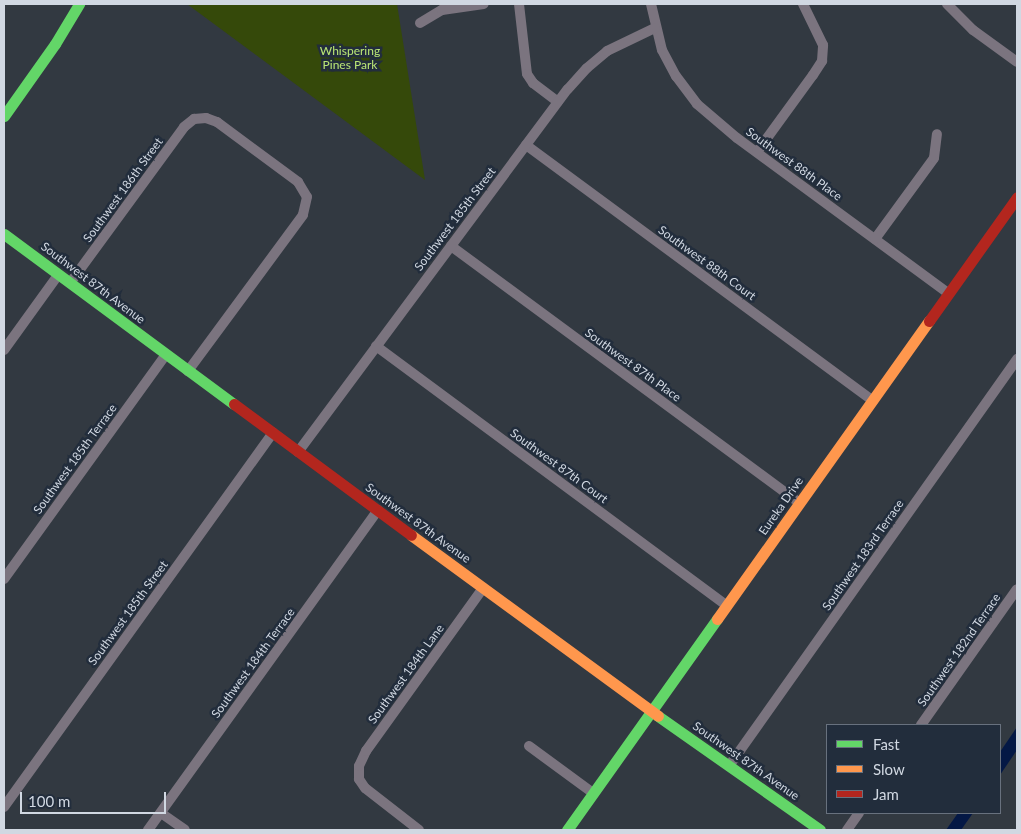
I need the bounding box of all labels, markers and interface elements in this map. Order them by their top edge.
park label: Whispering Pines Park [320,44,380,72]
street label: Southwest 88th Place [743,124,845,204]
street label: Southwest 186th Street [80,135,166,245]
street label: Southwest 185th Street [411,164,499,274]
street label: Southwest 88th Court [655,223,759,303]
street label: Southwest 87th Avenue [38,239,148,327]
street label: Southwest 87th Place [582,325,684,405]
street label: Southwest 185th Terrace [30,401,120,517]
street label: Southwest 87th Court [507,426,611,506]
street label: Eureka Drive [756,474,806,538]
street label: Southwest 87th Avenue [362,480,474,566]
street label: Southwest 183rd Terrace [819,497,907,613]
street label: Southwest 185th Street [85,558,171,668]
street label: Southwest 182nd Terrace [914,591,1004,709]
street label: Southwest 184th Terrace [208,605,298,721]
street label: Southwest 184th Lane [365,622,447,726]
street label: Southwest 87th Avenue [690,719,802,803]
legend [826,724,1001,814]
text: Fast [873,735,900,753]
text: Slow [873,760,905,778]
scale bar [22,782,169,814]
text: Jam [873,785,899,803]
text: 100 m [28,792,70,810]

